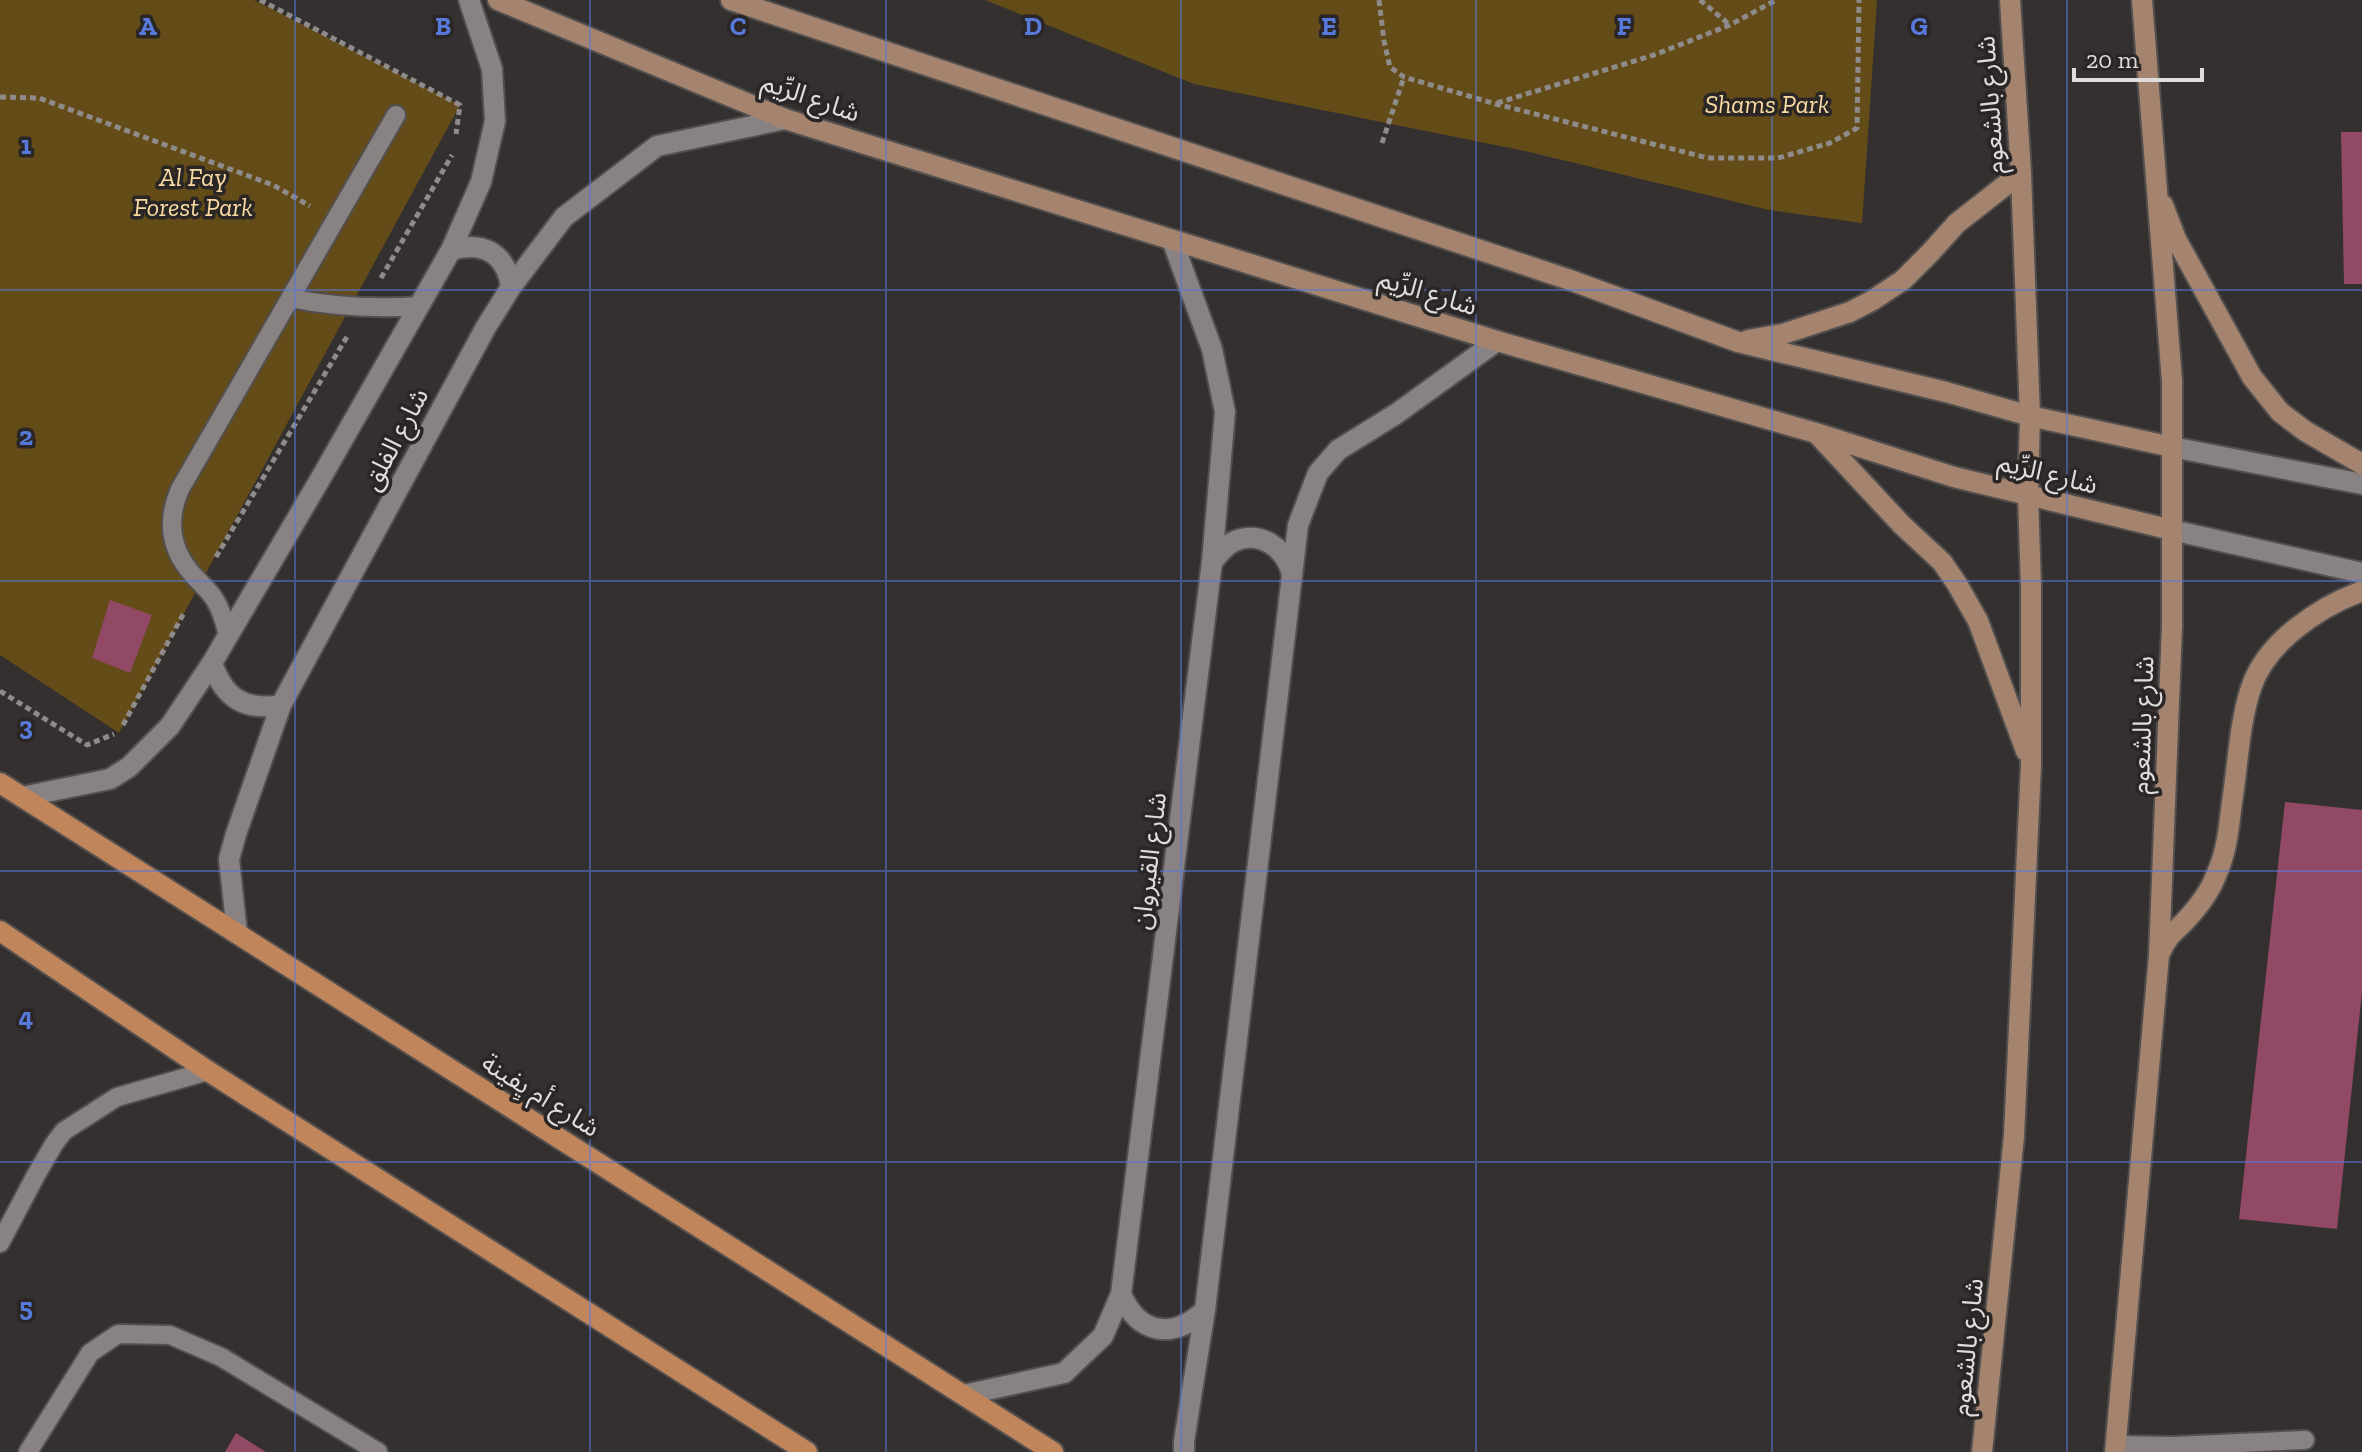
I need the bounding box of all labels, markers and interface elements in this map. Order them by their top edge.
text: A [139,10,157,42]
text: B [435,10,451,42]
text: C [730,10,746,42]
text: D [1024,10,1042,42]
text: E [1321,10,1337,42]
text: F [1617,10,1632,42]
text: G [1910,10,1928,42]
scale bar [2074,32,2202,82]
street label: شارع بالشعوم [1969,35,2015,175]
text: 20 m [2086,45,2139,74]
street label: شارع الرِّيم [757,65,864,132]
park label: Shams Park [1705,88,1829,120]
text: 1 [21,129,32,161]
park label: Al Fay Forest Park [133,161,253,223]
street label: شارع الرِّيم [1374,262,1481,326]
street label: شارع الفلق [355,382,438,497]
text: 2 [19,420,33,452]
street label: شارع الرِّيم [1994,445,2101,505]
street label: شارع بالشعوم [2124,655,2164,795]
text: 3 [19,710,33,742]
street label: شارع القيروان [1125,791,1176,932]
text: 4 [19,1001,34,1033]
street label: شارع أم يِفينة [474,1046,606,1147]
street label: شارع بالشعوم [1944,1277,1994,1418]
text: 5 [19,1291,33,1323]

